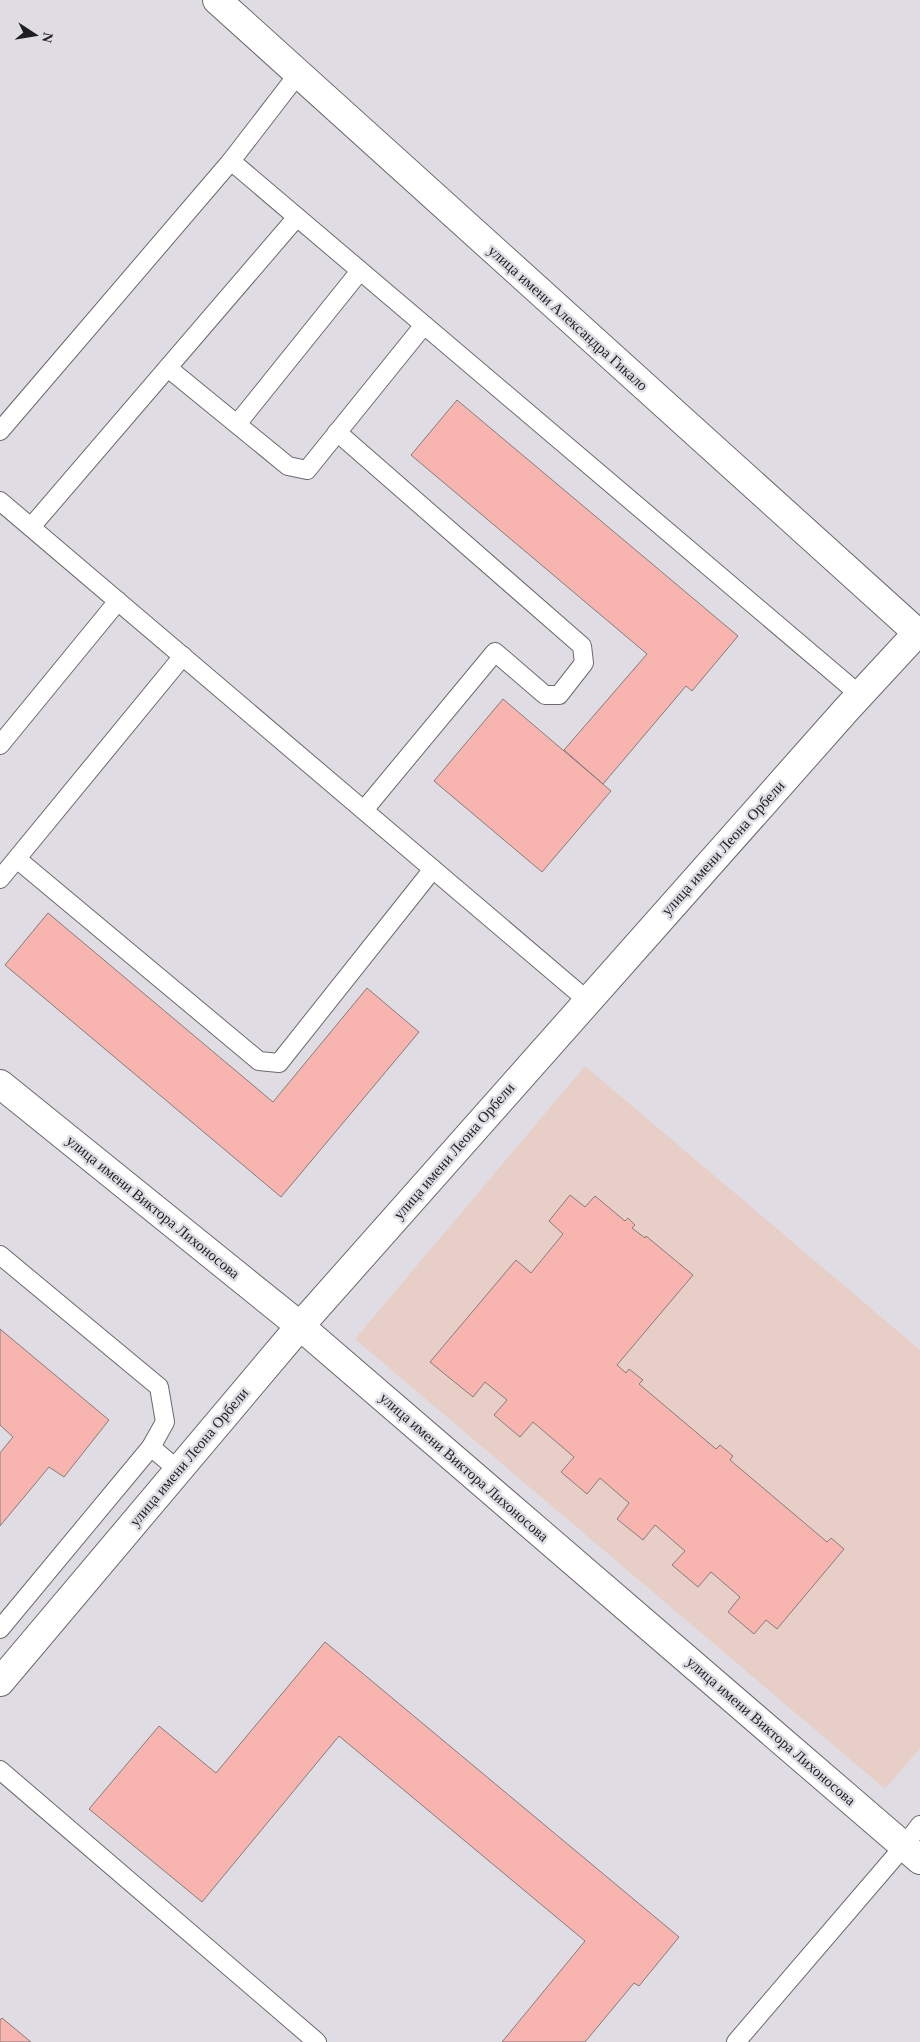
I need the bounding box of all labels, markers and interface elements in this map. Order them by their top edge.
north arrow [10,10,60,60]
text: N [39,31,56,44]
street label: улица имени Александра Гикало [485,242,651,394]
street label: улица имени Леона Орбели [658,777,788,919]
street label: улица имени Леона Орбели [390,1080,518,1222]
street label: улица имени Виктора Лихоносова [63,1132,243,1282]
street label: улица имени Леона Орбели [127,1385,251,1529]
street label: улица имени Виктора Лихоносова [377,1389,552,1545]
street label: улица имени Виктора Лихоносова [684,1653,859,1809]

